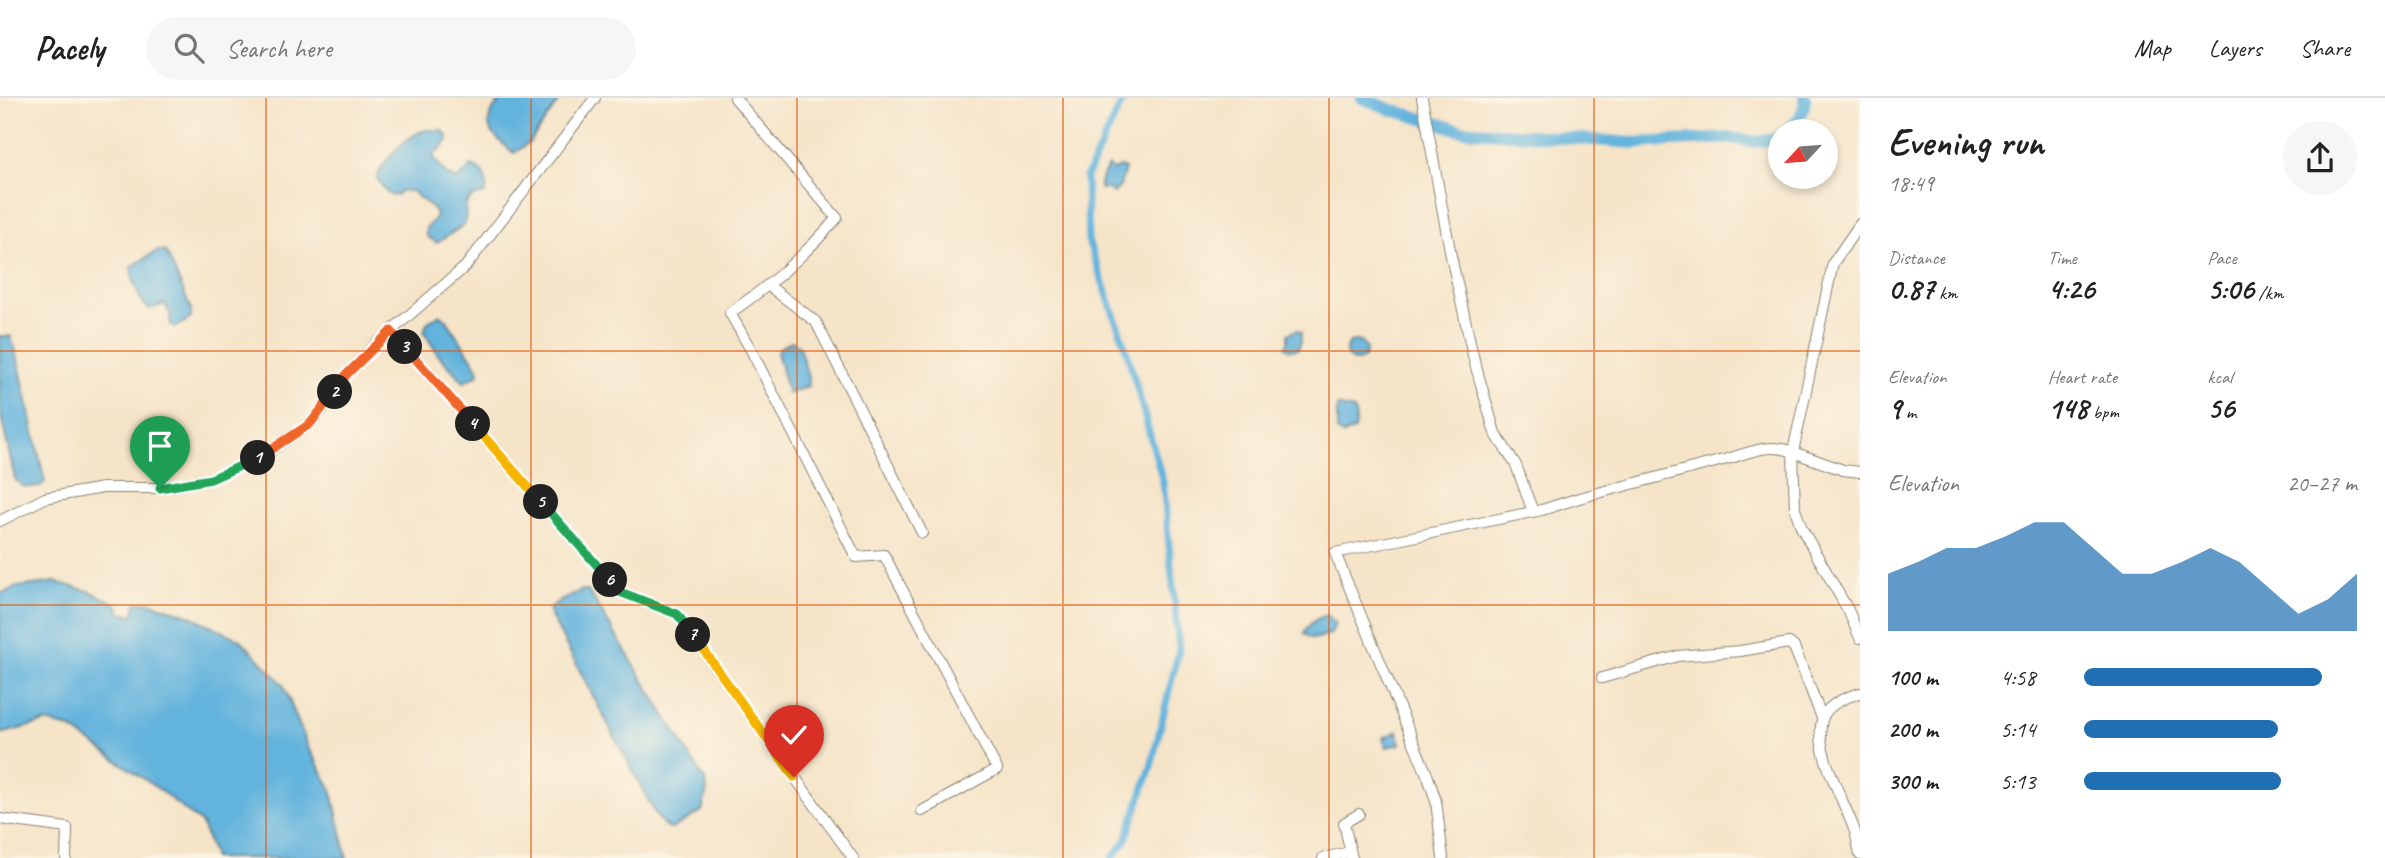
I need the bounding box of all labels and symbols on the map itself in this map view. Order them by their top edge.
north arrow [1768,119,1838,189]
pin: 3 [388,330,422,364]
pin: 2 [318,374,352,410]
pin: 4 [456,406,490,442]
pin [130,416,190,488]
pin: 1 [240,440,276,476]
pin: 5 [524,484,558,520]
pin: 6 [592,562,628,598]
pin: 7 [676,618,710,652]
pin [764,705,824,777]

